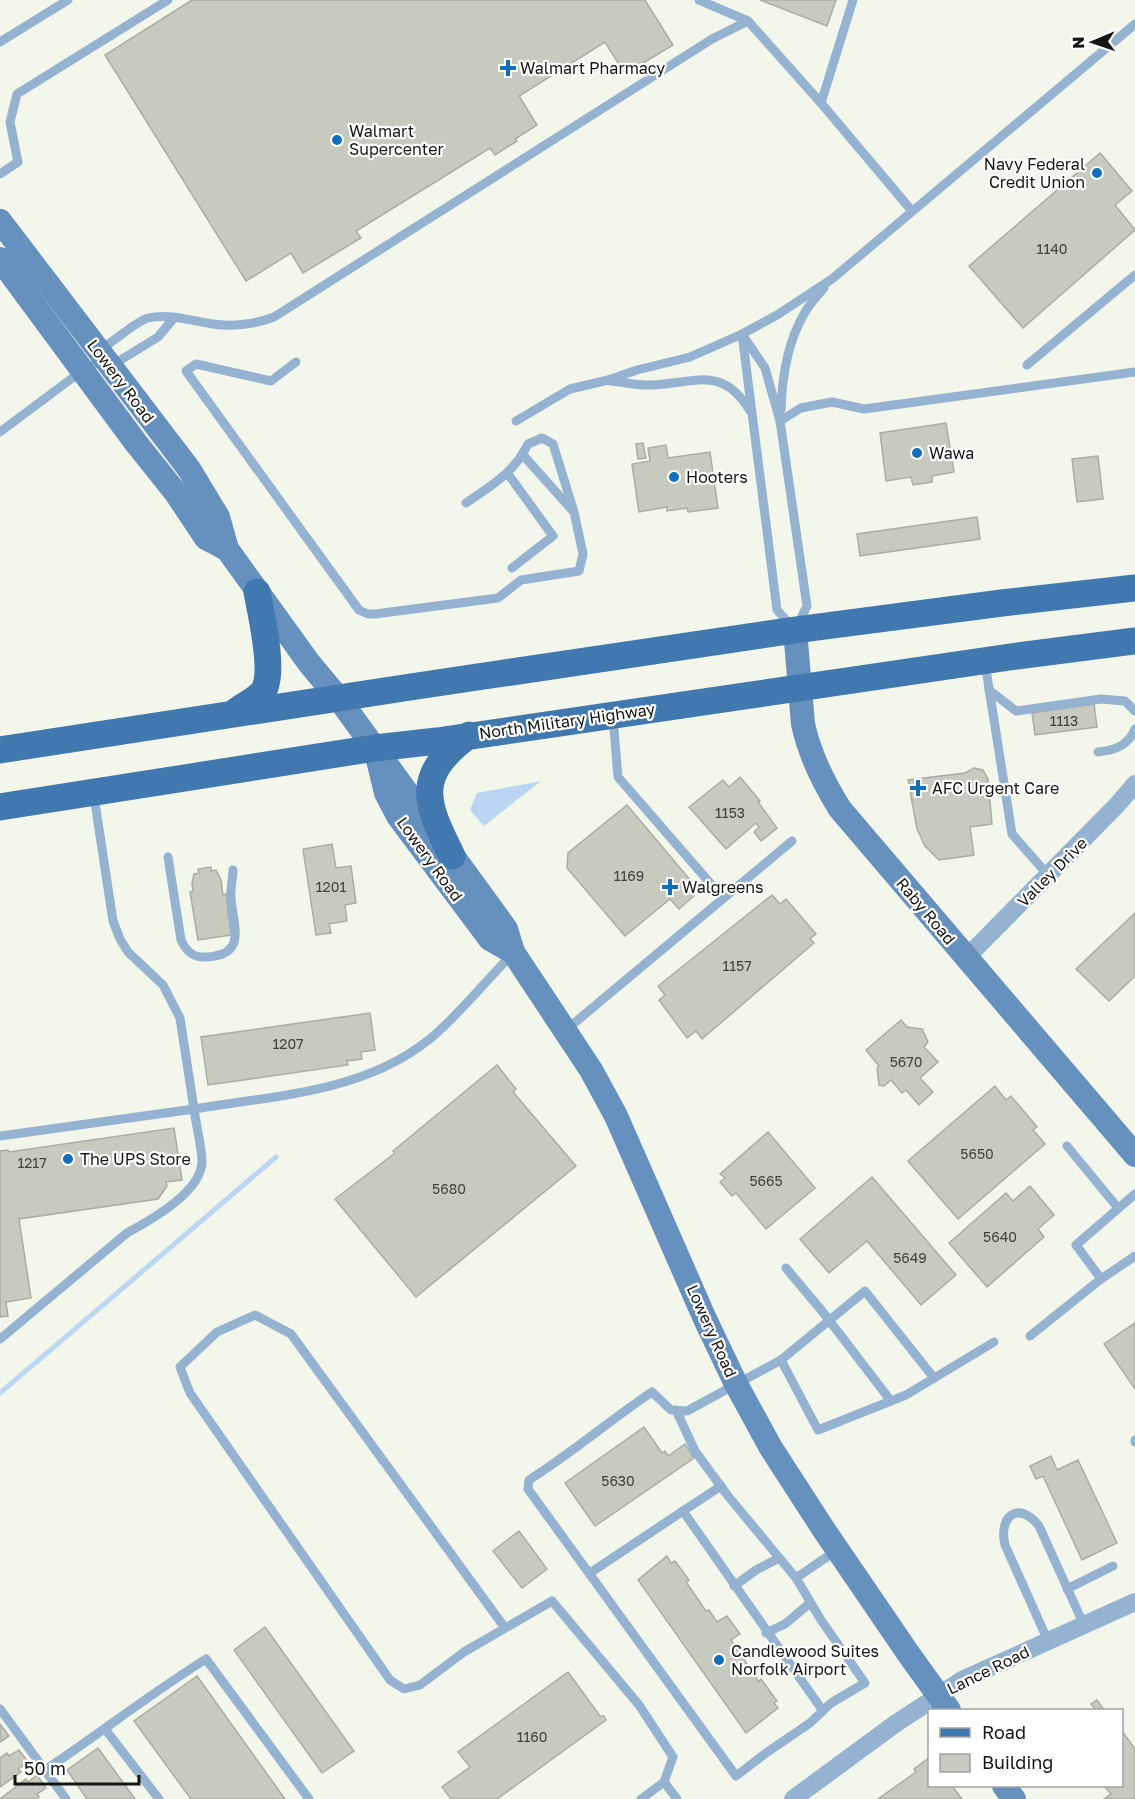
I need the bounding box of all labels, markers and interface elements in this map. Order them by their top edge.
north arrow [1063,12,1123,72]
text: N [1068,36,1088,49]
place label: Walmart Pharmacy [520,58,665,78]
marker: Walmart Pharmacy [501,61,515,75]
place label: Walmart Supercenter [349,121,444,159]
marker: Walmart Supercenter [330,133,344,147]
place label: Navy Federal Credit Union [984,154,1085,192]
marker: Navy Federal Credit Union [1090,166,1104,180]
house number: 1140 [1037,240,1067,257]
street label: Lowery Road [83,335,159,427]
place label: Wawa [929,443,974,463]
marker: Wawa [910,446,924,460]
place label: Hooters [686,467,748,487]
marker: Hooters [667,470,681,484]
street label: North Military Highway [478,699,656,743]
house number: 1113 [1050,712,1078,729]
place label: AFC Urgent Care [932,778,1059,798]
marker: AFC Urgent Care [909,779,927,797]
house number: 1153 [715,804,745,821]
street label: Lowery Road [393,813,467,905]
street label: Valley Drive [1013,833,1091,911]
house number: 1169 [614,867,644,884]
street label: Raby Road [892,873,960,949]
place label: Walgreens [682,877,764,897]
house number: 1201 [316,878,346,895]
marker: Walgreens [663,880,677,894]
house number: 1157 [722,957,752,974]
house number: 1207 [272,1035,304,1052]
house number: 5670 [890,1053,922,1070]
house number: 5650 [960,1145,994,1162]
place label: The UPS Store [80,1149,191,1169]
marker: The UPS Store [61,1152,75,1166]
house number: 1217 [17,1154,47,1171]
house number: 5665 [749,1172,783,1189]
house number: 5680 [432,1180,466,1197]
house number: 5640 [983,1228,1017,1245]
house number: 5649 [893,1249,927,1266]
street label: Lowery Road [683,1282,741,1380]
house number: 5630 [601,1472,635,1489]
place label: Candlewood Suites Norfolk Airport [731,1641,879,1679]
street label: Lance Road [943,1641,1033,1699]
marker: Candlewood Suites Norfolk Airport [712,1653,726,1667]
legend [928,1709,1123,1787]
text: Road [982,1721,1026,1743]
house number: 1160 [517,1728,547,1745]
scale bar [15,1748,140,1786]
text: Building [982,1751,1053,1773]
text: 50 m [24,1757,66,1779]

